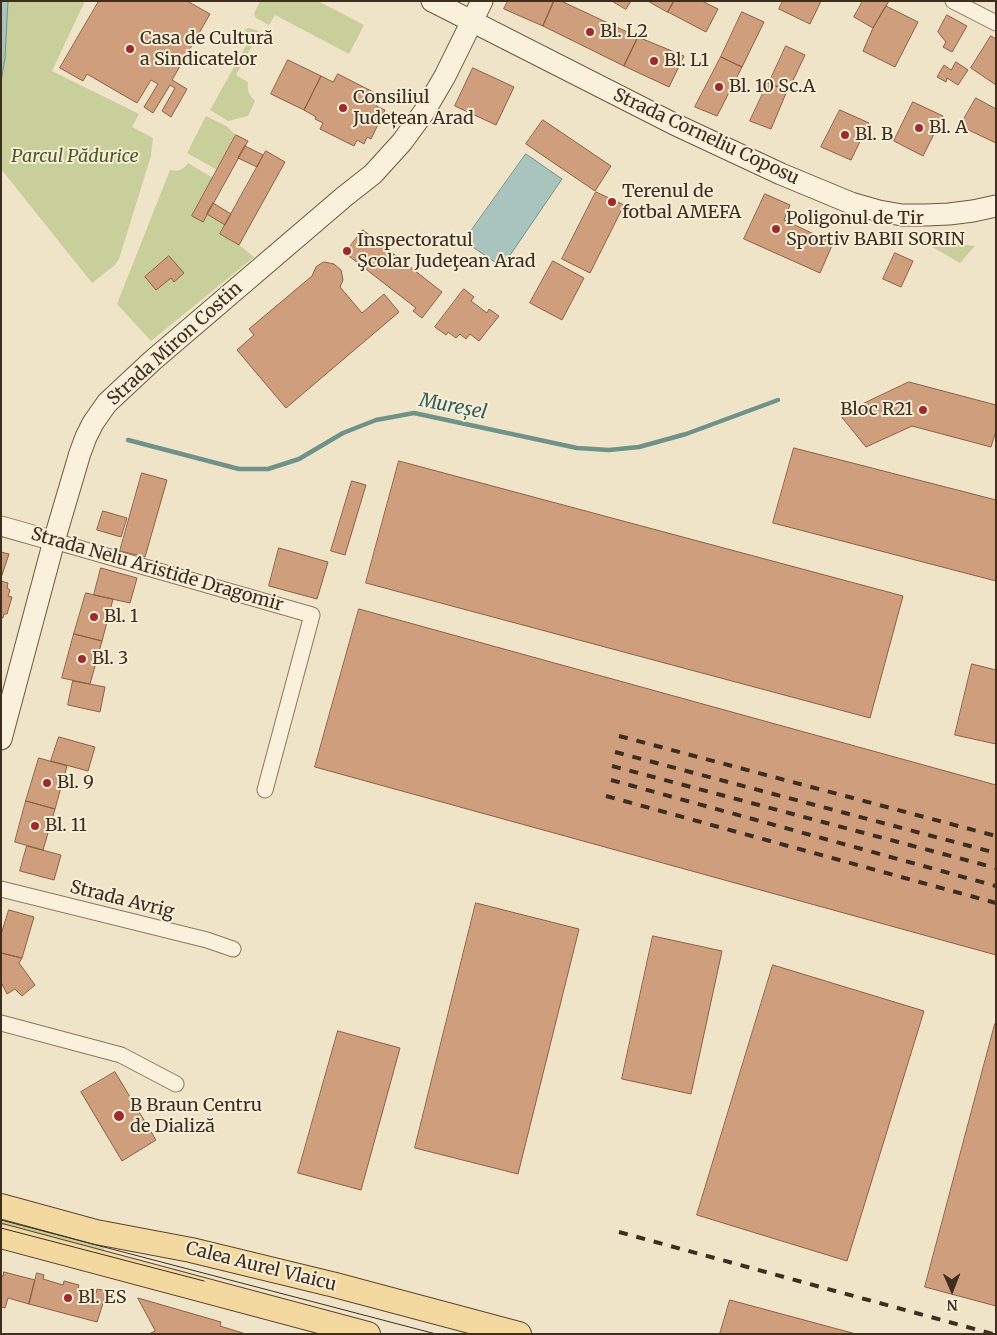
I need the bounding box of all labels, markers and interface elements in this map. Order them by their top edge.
place label: Bl. L2 [600,21,648,43]
marker: Bl. L2 [584,26,596,38]
place label: Casa de Cultură a Sindicatelor [140,28,273,70]
marker: Casa de Cultură a Sindicatelor [124,43,136,55]
place label: Bl. L1 [664,50,709,72]
marker: Bl. L1 [648,55,660,67]
place label: Bl. 10 Sc.A [729,76,815,98]
marker: Bl. 10 Sc.A [713,81,725,93]
street label: Strada Corneliu Coposu [610,84,802,190]
place label: Consiliul Județean Arad [353,87,474,130]
marker: Consiliul Județean Arad [337,102,349,114]
place label: Bl. A [929,117,968,139]
marker: Bl. A [913,122,925,134]
place label: Bl. B [855,124,893,146]
marker: Bl. B [839,129,851,141]
park label: Parcul Pădurice [11,146,139,168]
place label: Terenul de fotbal AMEFA [622,181,741,223]
marker: Terenul de fotbal AMEFA [606,196,618,208]
place label: Poligonul de Tir Sportiv BABII SORIN [786,208,965,250]
marker: Poligonul de Tir Sportiv BABII SORIN [770,223,782,235]
place label: Inspectoratul Şcolar Judeţean Arad [357,230,536,272]
marker: Inspectoratul Şcolar Judeţean Arad [341,245,353,257]
street label: Strada Miron Costin [103,278,247,410]
water label: Mureșel [417,389,489,425]
place label: Bloc R21 [840,399,913,421]
marker: Bloc R21 [917,404,929,416]
street label: Strada Nelu Aristide Dragomir [28,524,286,616]
place label: Bl. 1 [104,606,138,628]
marker: Bl. 1 [88,611,100,623]
place label: Bl. 3 [92,648,128,670]
marker: Bl. 3 [76,653,88,665]
place label: Bl. 9 [57,772,94,794]
marker: Bl. 9 [41,777,53,789]
place label: Bl. 11 [45,815,87,837]
marker: Bl. 11 [29,820,41,832]
street label: Strada Avrig [68,877,176,923]
place label: B Braun Centru de Dializă [130,1095,262,1138]
marker: B Braun Centru de Dializă [112,1109,126,1123]
street label: Calea Aurel Vlaicu [183,1238,339,1296]
north arrow [927,1265,977,1315]
place label: Bl. ES [78,1287,126,1309]
marker: Bl. ES [62,1292,74,1304]
text: N [947,1296,958,1314]

